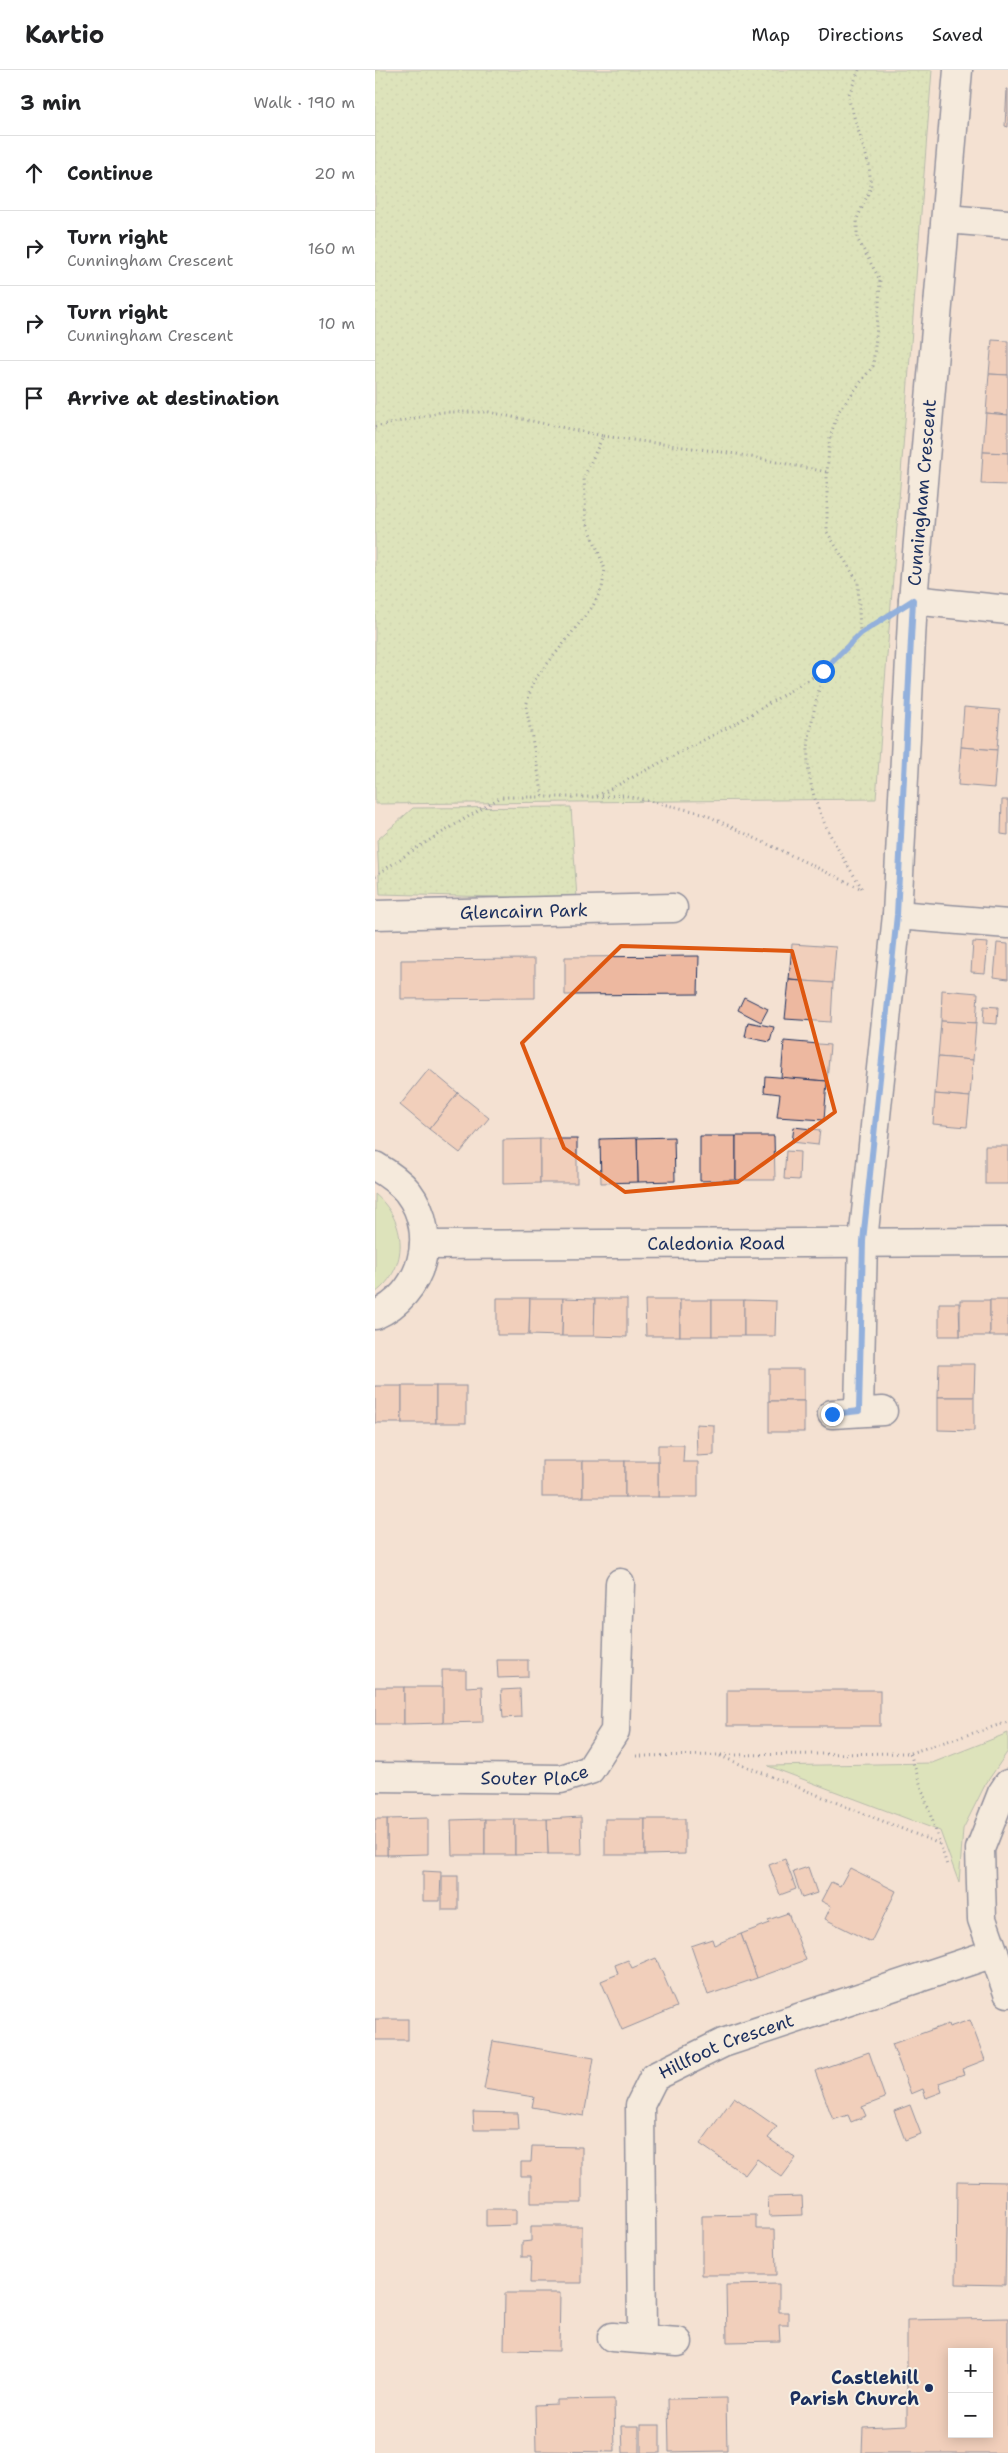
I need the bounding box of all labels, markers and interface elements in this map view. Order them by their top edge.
text: Kartio [25,19,104,51]
text: Map [752,23,790,47]
text: Directions [818,23,904,47]
text: Saved [932,23,983,47]
text: 3 min [20,89,81,117]
text: Walk · 190 m [253,92,355,113]
icon: ahead [20,159,48,187]
text: Continue [67,161,153,186]
text: 20 m [314,163,355,184]
text: Turn right [67,225,168,250]
icon: right [20,234,48,262]
text: 160 m [308,238,355,259]
text: Cunningham Crescent [67,250,233,271]
text: Turn right [67,300,168,325]
icon: right [20,309,48,337]
text: 10 m [318,313,355,334]
text: Cunningham Crescent [67,325,233,346]
icon: arrive [20,384,48,412]
text: Arrive at destination [67,386,279,411]
street label: Cunningham Crescent [902,398,942,587]
route start [812,660,835,683]
street label: Glencairn Park [460,898,588,925]
street label: Caledonia Road [647,1231,785,1256]
route end [821,1403,844,1426]
street label: Souter Place [480,1759,592,1791]
street label: Hillfoot Crescent [655,2008,797,2085]
map controls [948,2348,993,2438]
button: + [948,2348,993,2393]
place label: Castlehill Parish Church [790,2366,919,2411]
marker: Castlehill Parish Church [923,2382,935,2394]
button: − [948,2393,993,2438]

